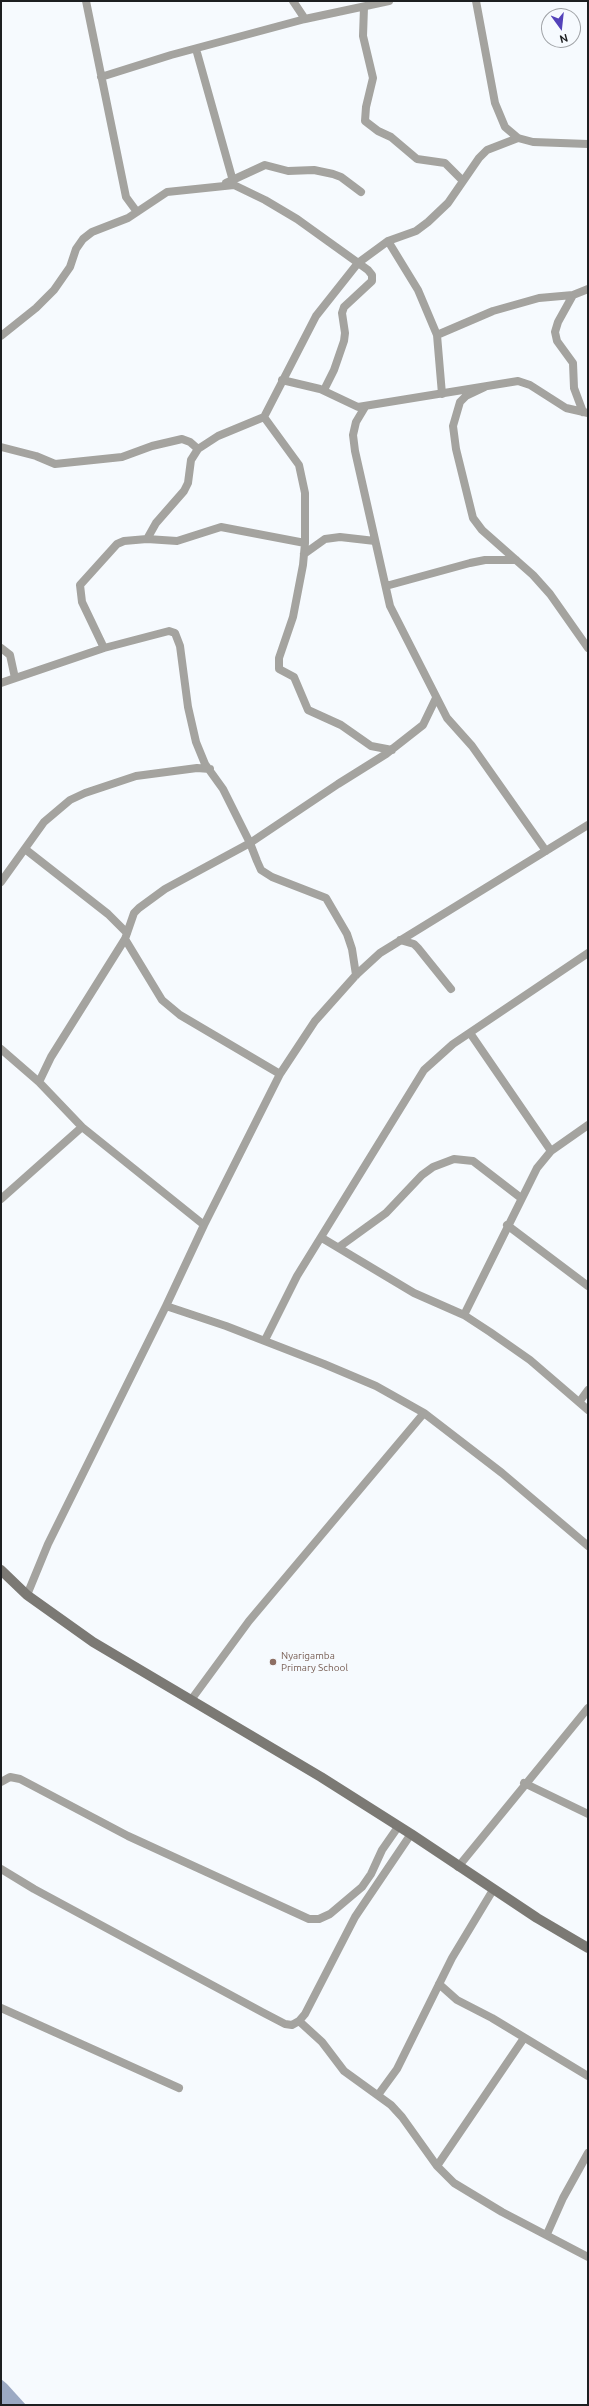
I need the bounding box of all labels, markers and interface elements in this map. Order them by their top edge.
north arrow [541,8,581,48]
text: N [558,32,569,45]
place label: Nyarigamba Primary School [281,1650,348,1674]
marker: Nyarigamba Primary School [268,1657,278,1667]

